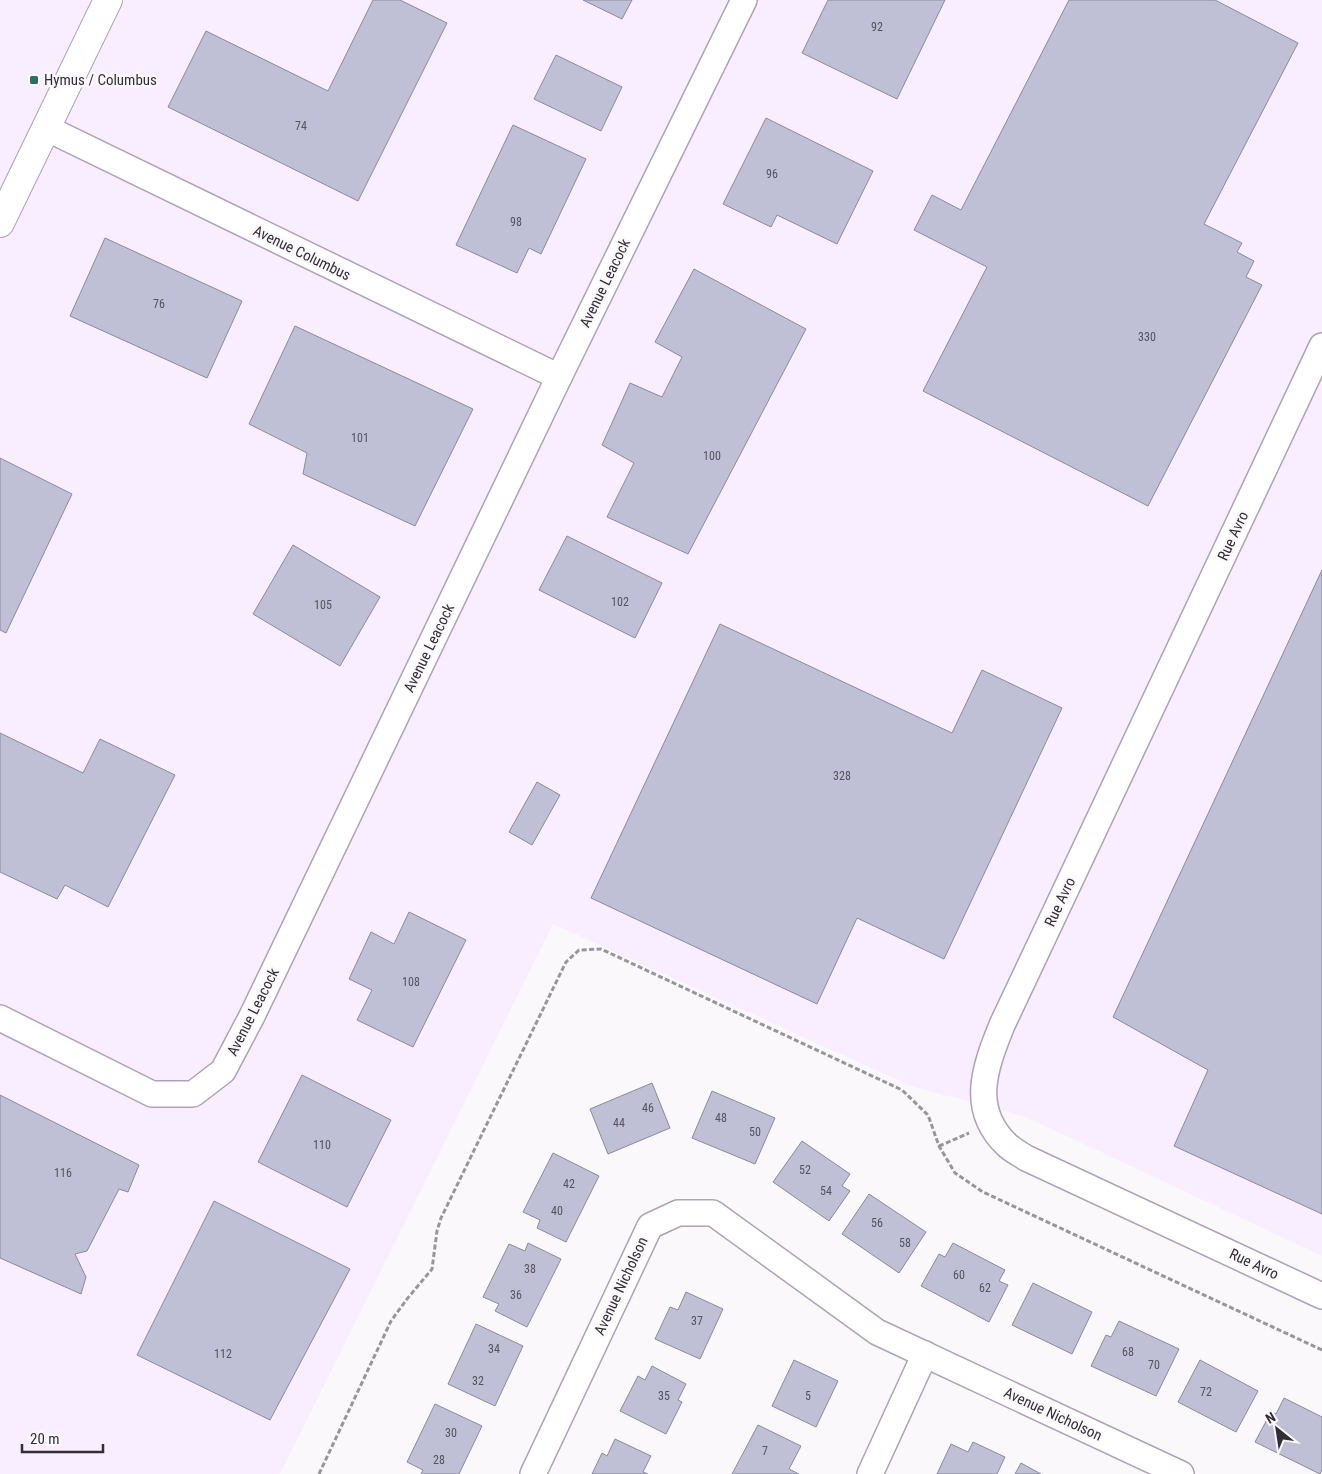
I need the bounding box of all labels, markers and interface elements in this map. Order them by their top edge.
house number: 92 [871,20,883,34]
place label: Hymus / Columbus [44,71,157,89]
marker: Hymus / Columbus [28,74,40,86]
house number: 74 [295,119,307,133]
house number: 96 [766,167,778,181]
house number: 98 [510,215,522,229]
street label: Avenue Columbus [250,222,354,284]
street label: Avenue Leacock [576,236,634,330]
house number: 76 [153,297,165,311]
house number: 330 [1138,330,1156,344]
house number: 101 [351,431,369,445]
house number: 100 [703,449,721,463]
street label: Rue Avro [1214,508,1252,564]
house number: 102 [611,595,629,609]
house number: 105 [314,598,332,612]
street label: Avenue Leacock [400,601,458,695]
house number: 328 [833,769,851,783]
street label: Rue Avro [1041,874,1079,930]
street label: Avenue Leacock [223,965,283,1059]
house number: 108 [402,975,420,989]
house number: 46 [642,1101,654,1115]
house number: 48 [715,1111,727,1125]
house number: 44 [613,1116,625,1130]
house number: 50 [749,1125,761,1139]
house number: 110 [313,1138,331,1152]
house number: 52 [799,1163,811,1177]
house number: 116 [54,1166,72,1180]
house number: 42 [563,1177,575,1191]
house number: 54 [820,1184,832,1198]
house number: 40 [551,1204,563,1218]
house number: 56 [871,1216,883,1230]
street label: Avenue Nicholson [590,1234,652,1338]
house number: 58 [899,1236,911,1250]
street label: Rue Avro [1226,1245,1282,1283]
house number: 38 [524,1262,536,1276]
house number: 60 [953,1268,965,1282]
house number: 62 [979,1281,991,1295]
house number: 36 [510,1288,522,1302]
house number: 37 [691,1314,703,1328]
house number: 34 [488,1342,500,1356]
house number: 68 [1122,1345,1134,1359]
house number: 112 [214,1347,232,1361]
house number: 70 [1148,1358,1160,1372]
house number: 32 [472,1374,484,1388]
street label: Avenue Nicholson [1001,1383,1105,1445]
house number: 72 [1200,1385,1212,1399]
house number: 35 [658,1389,670,1403]
house number: 5 [805,1389,811,1403]
north arrow [1252,1404,1302,1454]
text: N [1263,1409,1278,1427]
scale bar [22,1422,104,1454]
house number: 30 [445,1426,457,1440]
text: 20 m [30,1430,60,1448]
house number: 7 [762,1444,768,1458]
house number: 28 [433,1453,445,1467]

